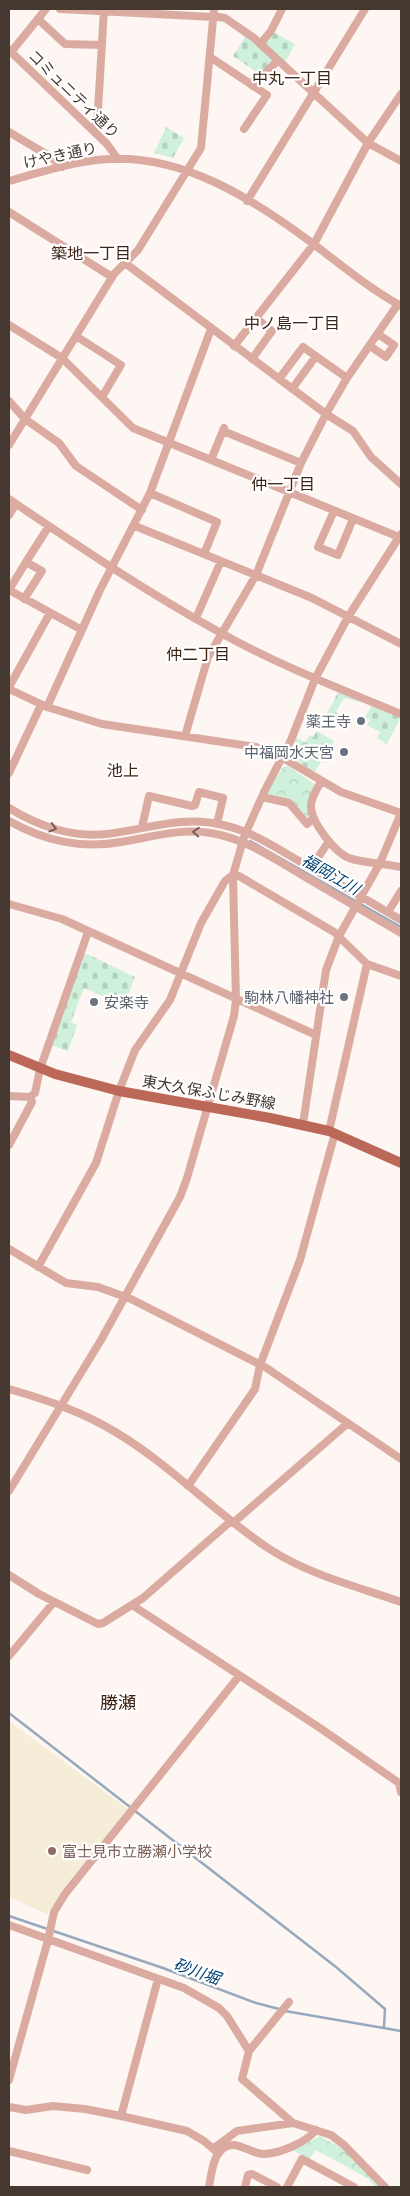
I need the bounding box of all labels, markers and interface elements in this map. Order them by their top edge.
street label: コミュニティ通り [25,46,123,142]
district label: 中丸一丁目 [252,68,332,88]
street label: けやき通り [21,138,99,172]
district label: 築地一丁目 [51,243,131,263]
district label: 中ノ島一丁目 [244,313,340,333]
district label: 仲一丁目 [251,474,315,494]
district label: 仲二丁目 [166,644,230,664]
place label: 薬王寺 [306,712,351,731]
marker: 薬王寺 [355,715,367,727]
place label: 中福岡水天宮 [244,743,334,762]
marker: 中福岡水天宮 [338,746,350,758]
district label: 池上 [107,760,139,780]
one-way arrow [48,823,57,833]
one-way arrow [191,827,199,838]
water label: 福岡江川 [298,849,365,900]
place label: 駒林八幡神社 [244,988,334,1007]
marker: 駒林八幡神社 [338,991,350,1003]
place label: 安楽寺 [104,993,149,1012]
marker: 安楽寺 [88,996,100,1008]
street label: 東大久保ふじみ野線 [141,1071,277,1113]
district label: 勝瀬 [100,1692,136,1714]
place label: 富士見市立勝瀬小学校 [62,1842,212,1861]
marker: 富士見市立勝瀬小学校 [46,1845,58,1857]
water label: 砂川堀 [171,1953,226,1990]

